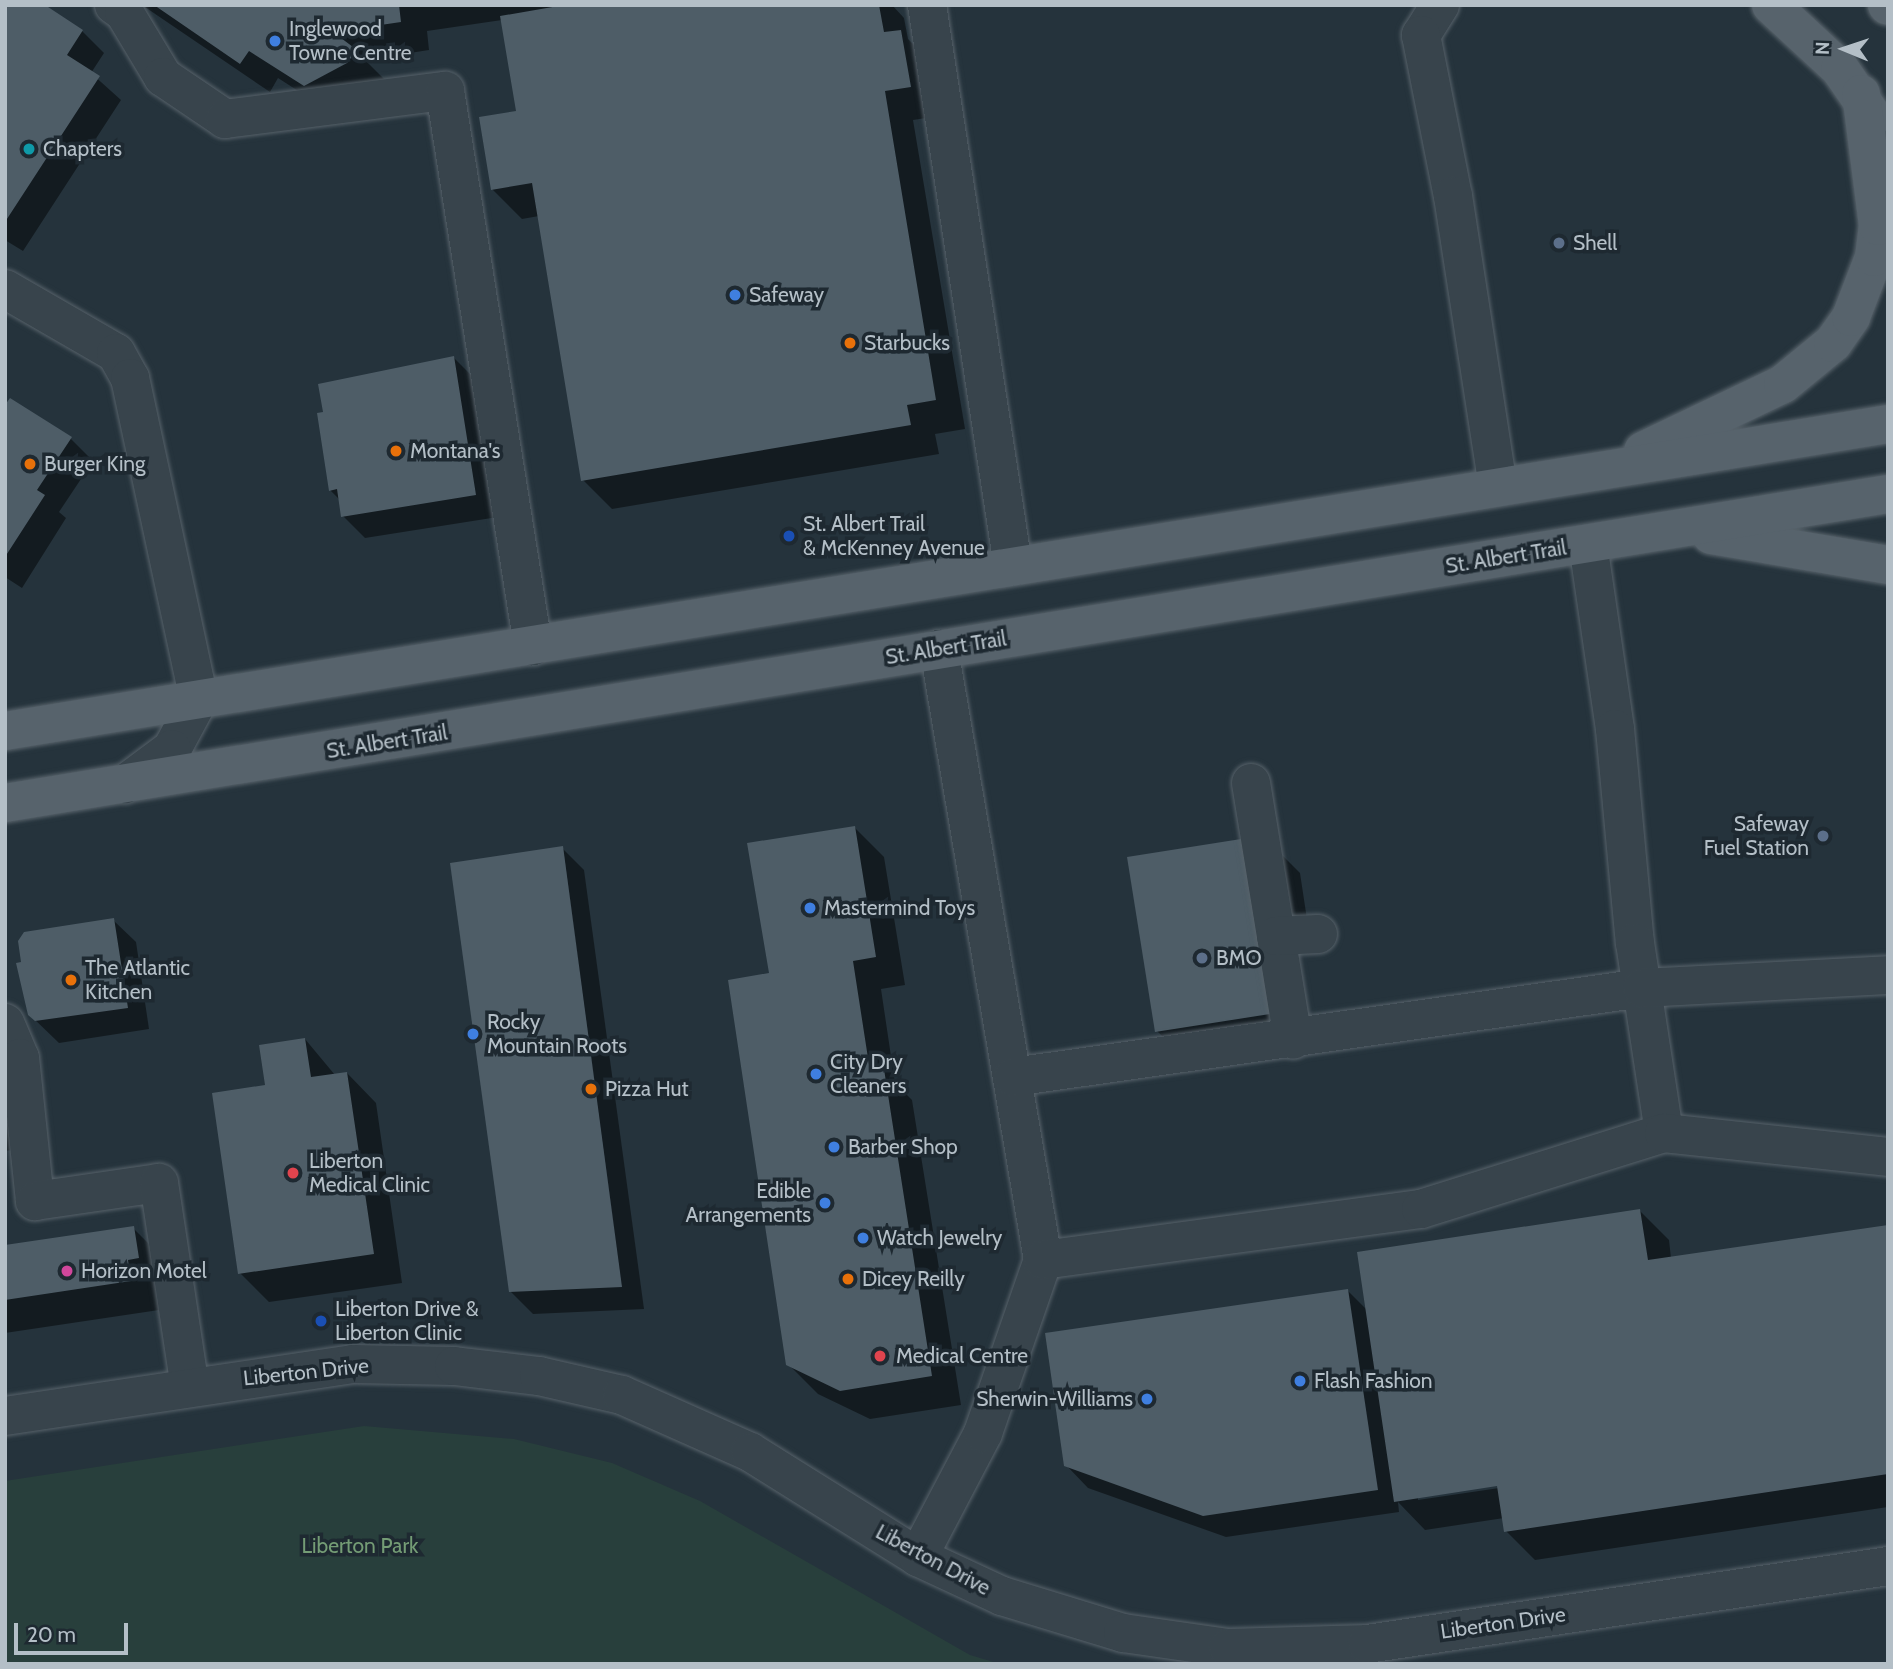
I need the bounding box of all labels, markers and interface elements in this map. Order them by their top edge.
north arrow [1809,14,1879,84]
place label: Inglewood Towne Centre [289,16,412,66]
marker: Inglewood Towne Centre [267,33,283,49]
text: N [1811,41,1834,55]
place label: Chapters [43,136,122,162]
marker: Chapters [21,141,37,157]
place label: Shell [1573,230,1617,256]
marker: Shell [1551,235,1567,251]
place label: Safeway [749,282,824,308]
marker: Safeway [727,287,743,303]
place label: Starbucks [864,330,950,356]
marker: Starbucks [842,335,858,351]
place label: Montana's [410,438,500,464]
marker: Montana's [388,443,404,459]
place label: Burger King [44,451,146,477]
marker: Burger King [22,456,38,472]
place label: St. Albert Trail & McKenney Avenue [803,511,985,561]
marker: St. Albert Trail & McKenney Avenue [781,528,797,544]
street label: St. Albert Trail [1444,535,1568,579]
street label: St. Albert Trail [884,626,1008,670]
street label: St. Albert Trail [325,720,449,764]
place label: Safeway Fuel Station [1704,811,1809,861]
marker: Safeway Fuel Station [1815,828,1831,844]
place label: Mastermind Toys [824,895,975,921]
marker: Mastermind Toys [802,900,818,916]
place label: BMO [1216,945,1262,971]
marker: BMO [1194,950,1210,966]
place label: The Atlantic Kitchen [85,955,190,1005]
marker: The Atlantic Kitchen [63,972,79,988]
place label: Rocky Mountain Roots [487,1009,627,1059]
marker: Rocky Mountain Roots [465,1026,481,1042]
place label: City Dry Cleaners [830,1049,906,1099]
marker: City Dry Cleaners [808,1066,824,1082]
place label: Pizza Hut [605,1076,689,1102]
marker: Pizza Hut [583,1081,599,1097]
place label: Barber Shop [848,1134,958,1160]
marker: Barber Shop [826,1139,842,1155]
place label: Liberton Medical Clinic [309,1148,430,1198]
marker: Liberton Medical Clinic [283,1163,303,1183]
place label: Edible Arrangements [685,1178,811,1228]
marker: Edible Arrangements [817,1195,833,1211]
place label: Watch Jewelry [877,1225,1002,1251]
marker: Watch Jewelry [855,1230,871,1246]
place label: Horizon Motel [81,1258,207,1284]
marker: Horizon Motel [59,1263,75,1279]
place label: Dicey Reilly [862,1266,965,1292]
marker: Dicey Reilly [840,1271,856,1287]
place label: Liberton Drive & Liberton Clinic [335,1296,479,1346]
marker: Liberton Drive & Liberton Clinic [313,1313,329,1329]
place label: Medical Centre [896,1343,1028,1369]
marker: Medical Centre [870,1346,890,1366]
street label: Liberton Drive [242,1353,370,1391]
place label: Flash Fashion [1314,1368,1433,1394]
marker: Flash Fashion [1292,1373,1308,1389]
place label: Sherwin-Williams [976,1386,1133,1412]
marker: Sherwin-Williams [1139,1391,1155,1407]
street label: Liberton Drive [871,1519,995,1601]
park label: Liberton Park [302,1533,418,1559]
street label: Liberton Drive [1439,1602,1567,1644]
scale bar [18,1610,131,1654]
text: 20 m [27,1622,76,1647]

